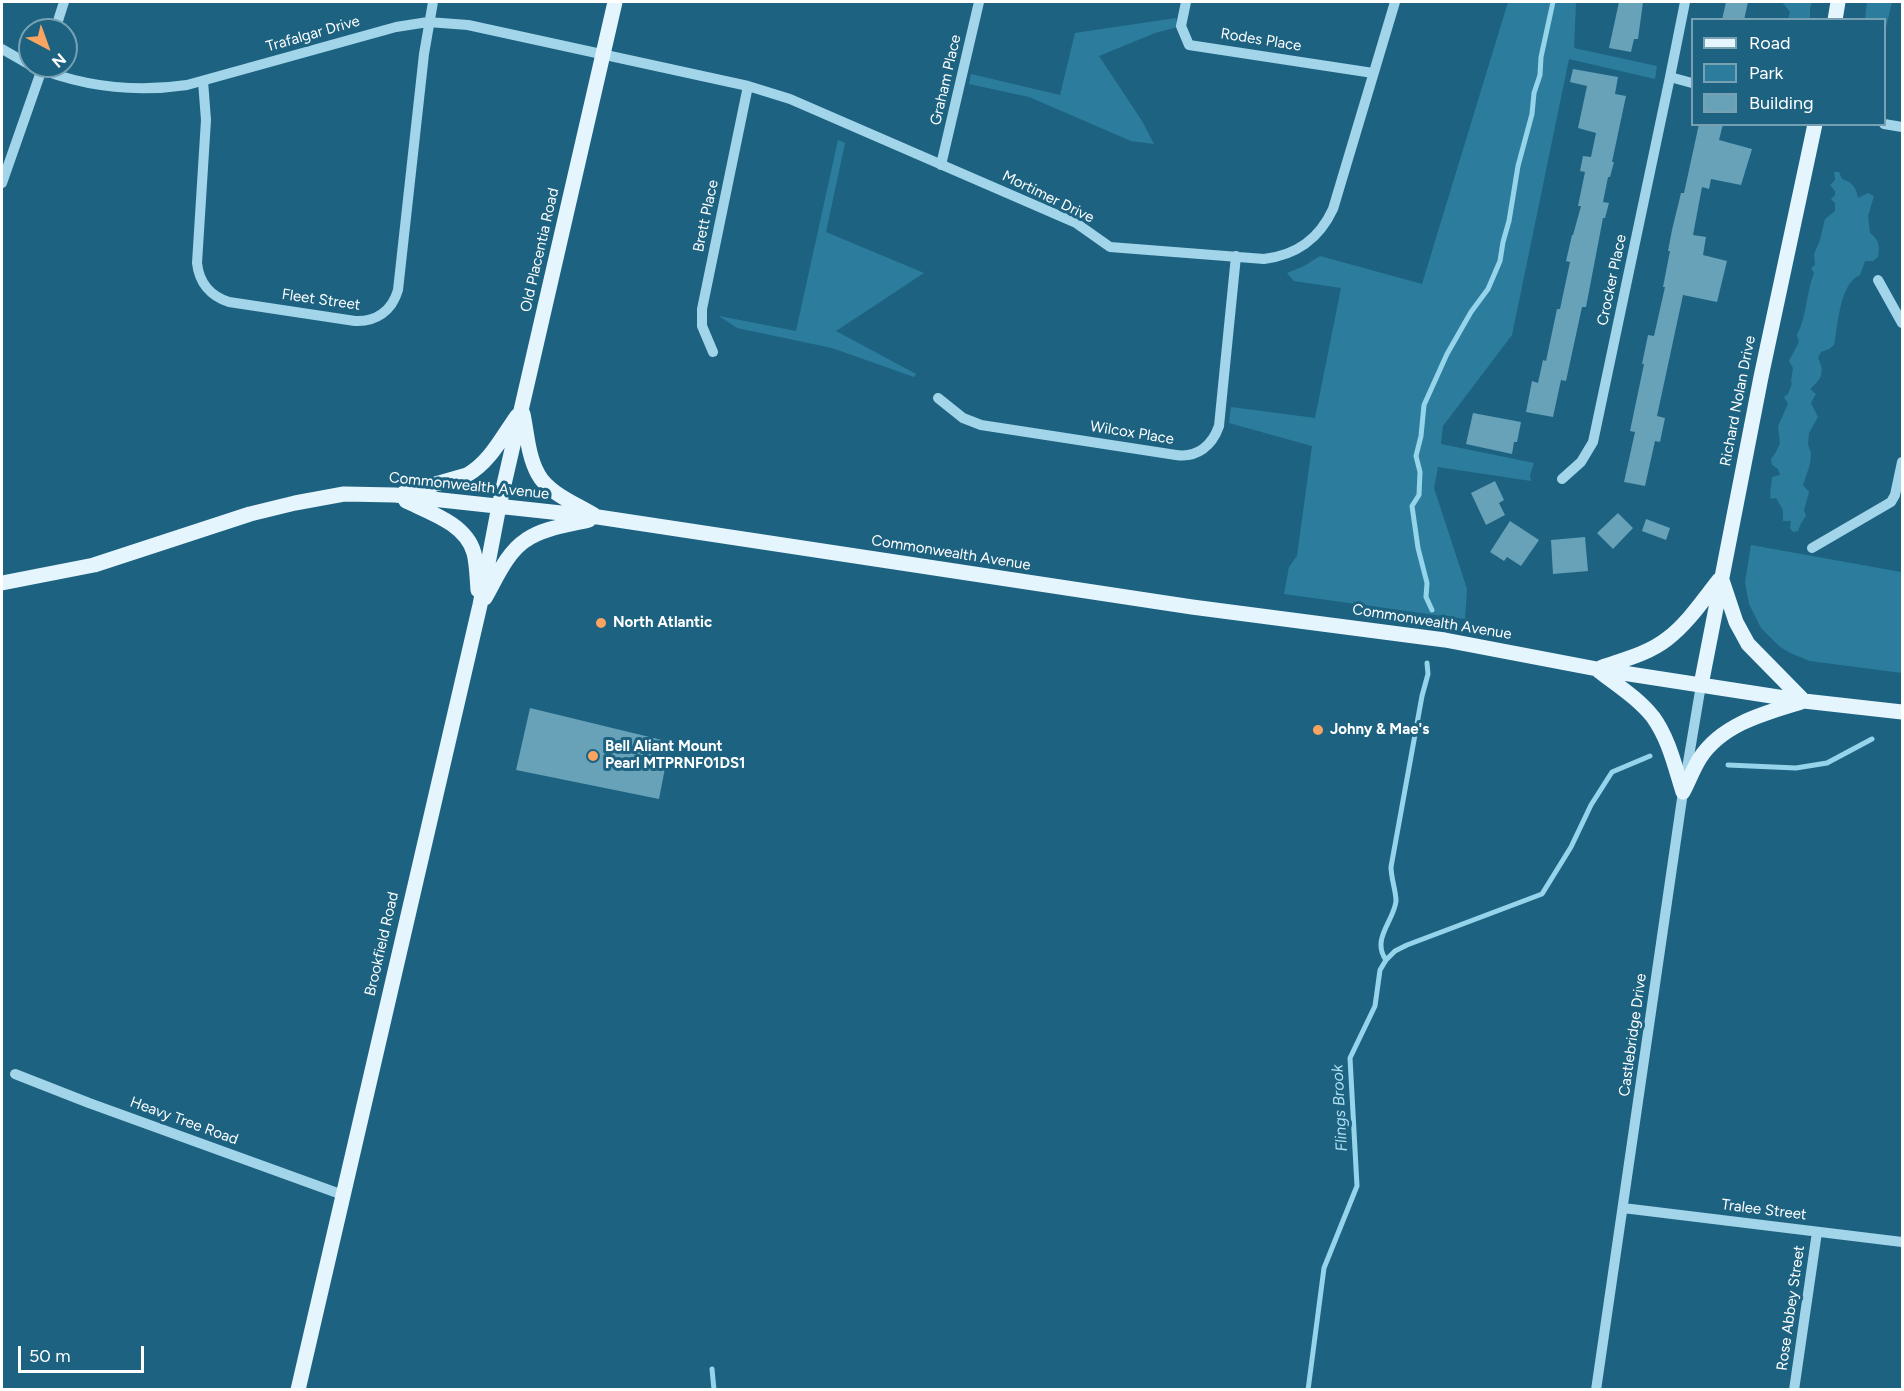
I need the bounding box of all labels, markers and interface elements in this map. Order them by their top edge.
street label: Trafalgar Drive [264,12,362,56]
north arrow [18,18,78,78]
legend [1691,18,1886,126]
street label: Rodes Place [1219,25,1303,55]
text: Road [1749,32,1790,54]
street label: Graham Place [927,33,965,127]
text: N [48,49,70,72]
text: Park [1749,62,1783,84]
text: Building [1749,92,1814,114]
street label: Mortimer Drive [999,167,1097,227]
street label: Brett Place [690,178,722,254]
street label: Old Placentia Road [517,186,563,314]
street label: Crocker Place [1594,233,1630,327]
street label: Fleet Street [281,286,361,314]
street label: Richard Nolan Drive [1717,334,1759,468]
street label: Wilcox Place [1089,417,1175,449]
street label: Commonwealth Avenue [388,469,550,503]
street label: Commonwealth Avenue [870,532,1032,574]
street label: Commonwealth Avenue [1351,601,1513,643]
place label: North Atlantic [613,614,712,632]
marker: North Atlantic [594,616,608,630]
place label: Johny & Mae's [1330,721,1429,739]
marker: Johny & Mae's [1311,723,1325,737]
place label: Bell Aliant Mount Pearl MTPRNF01DS1 [605,738,745,773]
marker: Bell Aliant Mount Pearl MTPRNF01DS1 [586,749,600,763]
street label: Brookfield Road [361,890,403,998]
street label: Castlebridge Drive [1615,972,1651,1098]
water label: Flings Brook [1328,1064,1352,1152]
street label: Heavy Tree Road [128,1093,240,1149]
street label: Tralee Street [1720,1196,1808,1224]
street label: Rose Abbey Street [1773,1244,1809,1372]
scale bar [21,1334,147,1372]
text: 50 m [29,1345,71,1367]

